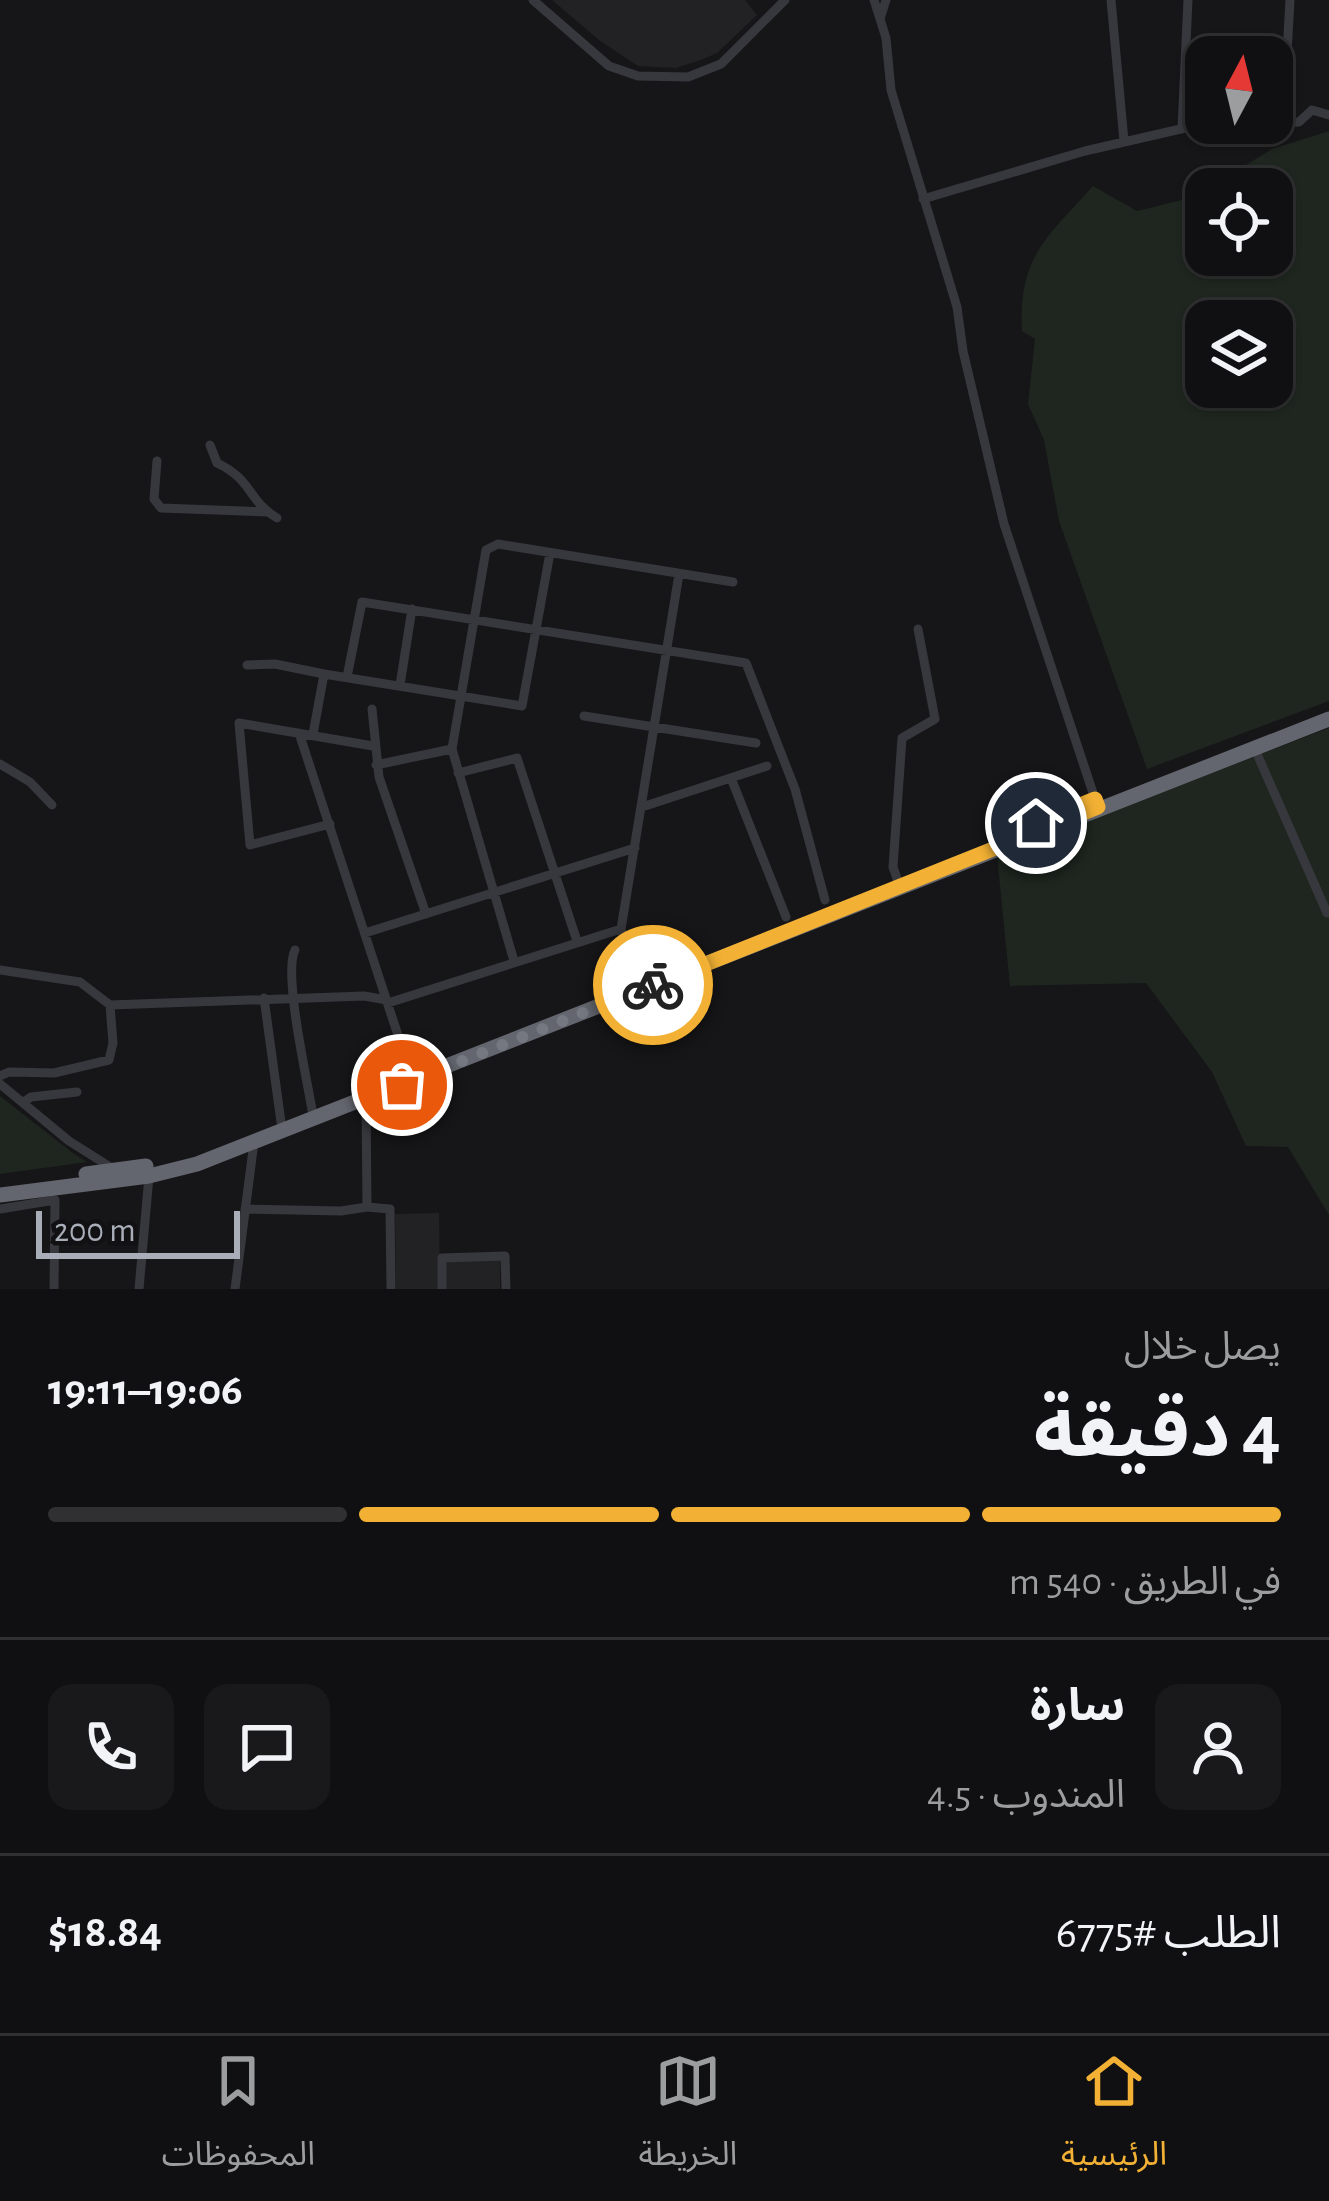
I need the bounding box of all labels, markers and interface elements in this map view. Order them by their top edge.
north arrow [1185,36,1293,144]
map controls [1185,36,1293,408]
button: locate [1185,168,1293,276]
button: layers [1185,300,1293,408]
pin [985,772,1087,874]
icon: home [1003,790,1069,856]
courier [593,925,713,1045]
icon: bike [620,952,686,1018]
pin [351,1034,453,1136]
icon: bag [369,1052,435,1118]
scale bar [36,1205,240,1258]
text: 200 m [54,1215,136,1248]
text: يصل خلال [1124,1328,1281,1367]
text: 19:06–19:11 [48,1368,243,1413]
text: 4 دقيقة [1034,1394,1281,1472]
text: في الطريق · 540 m [1009,1563,1281,1602]
button: phone [48,1684,174,1810]
button: chat [204,1684,330,1810]
text: سارة [1030,1684,1125,1729]
button: person [1155,1684,1281,1810]
text: المندوب · 4.5 [927,1776,1125,1815]
text: $18.84 [48,1910,162,1955]
text: الطلب #6775 [1056,1911,1281,1956]
tab: المحفوظات [162,2048,315,2189]
tab: الخريطة [639,2048,737,2189]
tab: الرئيسية [1061,2048,1167,2189]

